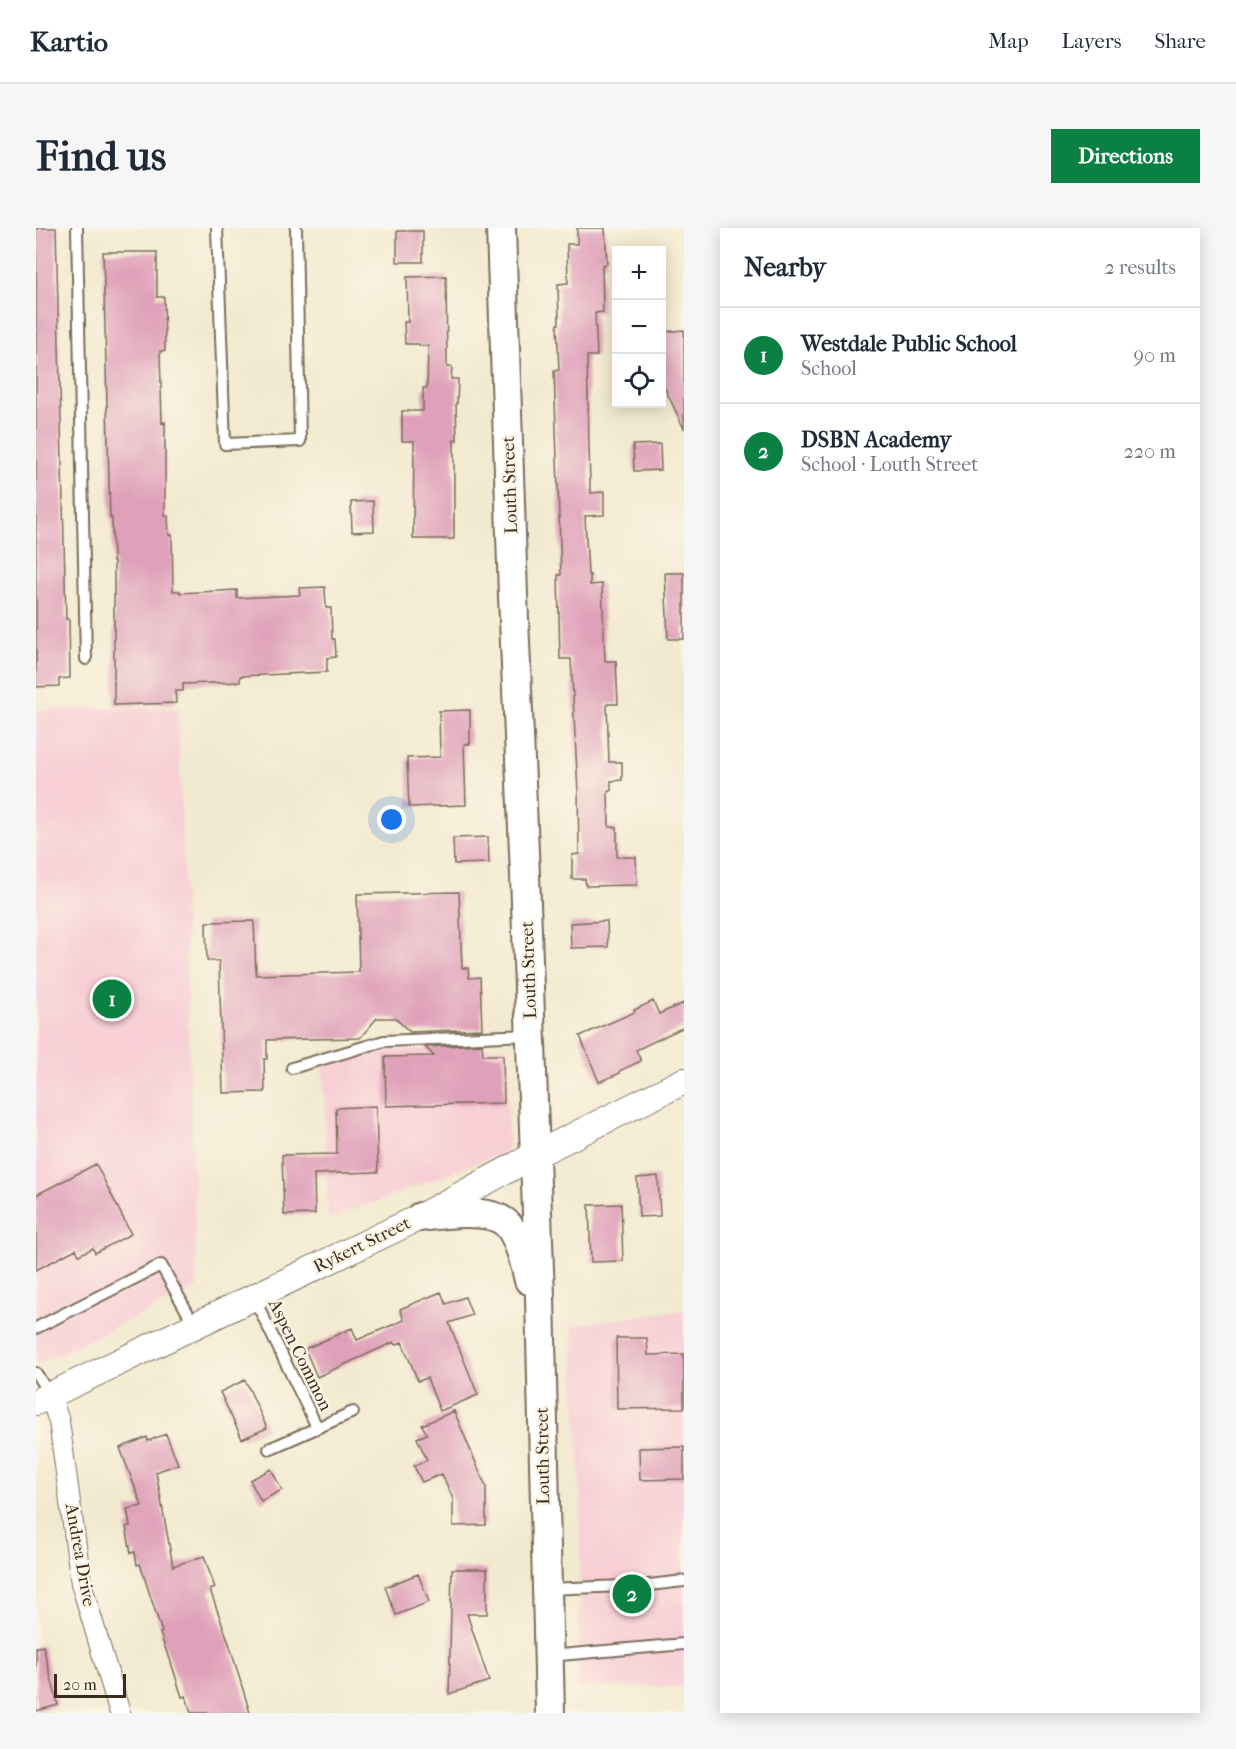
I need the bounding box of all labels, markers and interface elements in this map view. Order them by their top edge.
text: Kartio [30,25,108,58]
text: Map [988,29,1029,53]
text: Layers [1062,29,1121,53]
text: Share [1154,29,1206,53]
button: Directions [1051,129,1200,183]
text: Find us [36,132,166,181]
map controls [612,246,666,408]
button: + [612,246,666,300]
text: Nearby [744,252,826,283]
text: 2 results [1105,256,1176,279]
button: − [612,300,666,354]
text: Westdale Public School [801,331,1017,357]
text: 1 [760,344,767,367]
text: 90 m [1134,344,1176,367]
button: locate [612,354,666,408]
text: School [801,357,857,380]
text: DSBN Academy [801,427,951,453]
street label: Louth Street [498,435,522,534]
text: 2 [758,440,769,463]
text: 220 m [1123,440,1176,463]
text: School · Louth Street [801,453,978,476]
your location [377,805,406,834]
street label: Louth Street [517,920,541,1019]
pin: 1 [92,976,132,1022]
street label: Rykert Street [310,1212,414,1278]
street label: Aspen Common [263,1295,336,1415]
street label: Louth Street [532,1406,554,1505]
street label: Andrea Drive [60,1501,99,1608]
pin: 2 [612,1572,652,1616]
scale bar [54,1671,126,1698]
text: 20 m [63,1675,97,1694]

